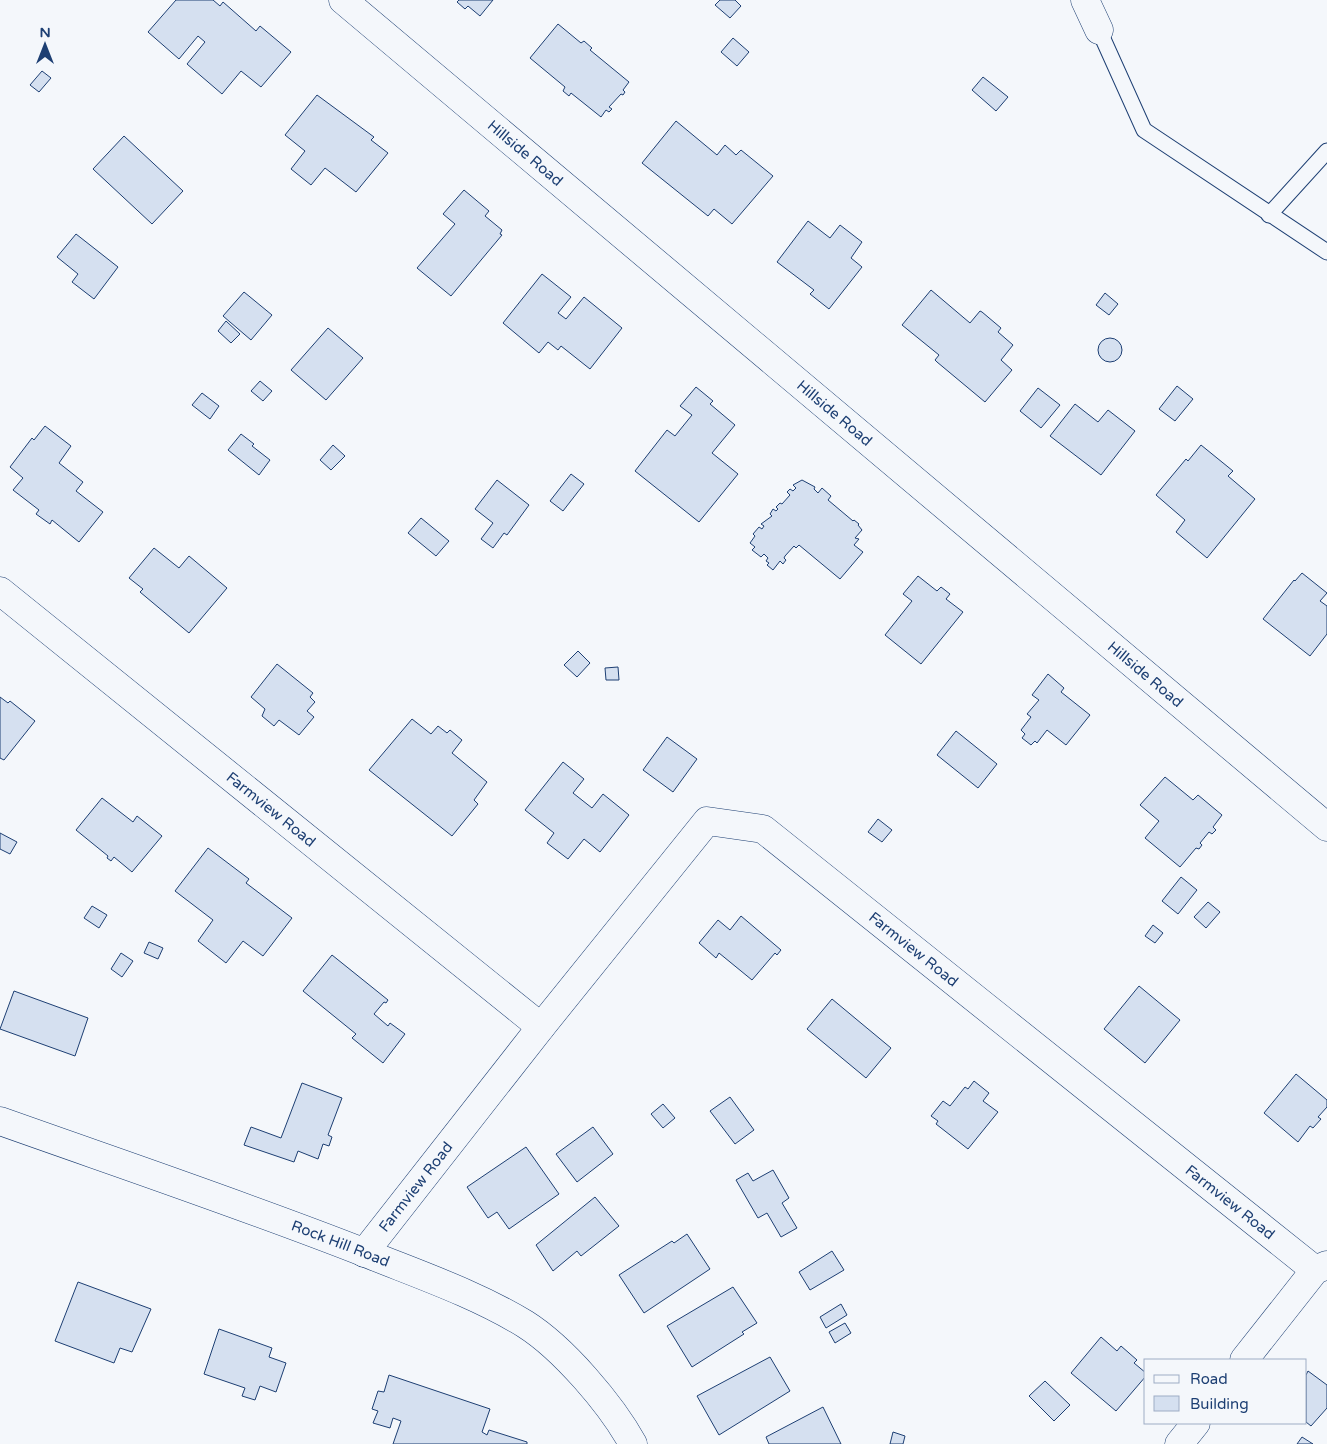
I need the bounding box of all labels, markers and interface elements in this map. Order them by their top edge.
north arrow [20,20,70,70]
text: N [39,24,51,41]
street label: Hillside Road [484,116,567,190]
street label: Hillside Road [793,376,876,450]
street label: Hillside Road [1104,637,1187,711]
street label: Farmview Road [223,768,319,851]
street label: Farmview Road [865,908,962,991]
street label: Farmview Road [375,1138,457,1236]
street label: Farmview Road [1182,1161,1278,1243]
street label: Rock Hill Road [289,1216,392,1271]
legend [1144,1359,1307,1424]
text: Road [1190,1370,1228,1388]
text: Building [1190,1395,1249,1413]

